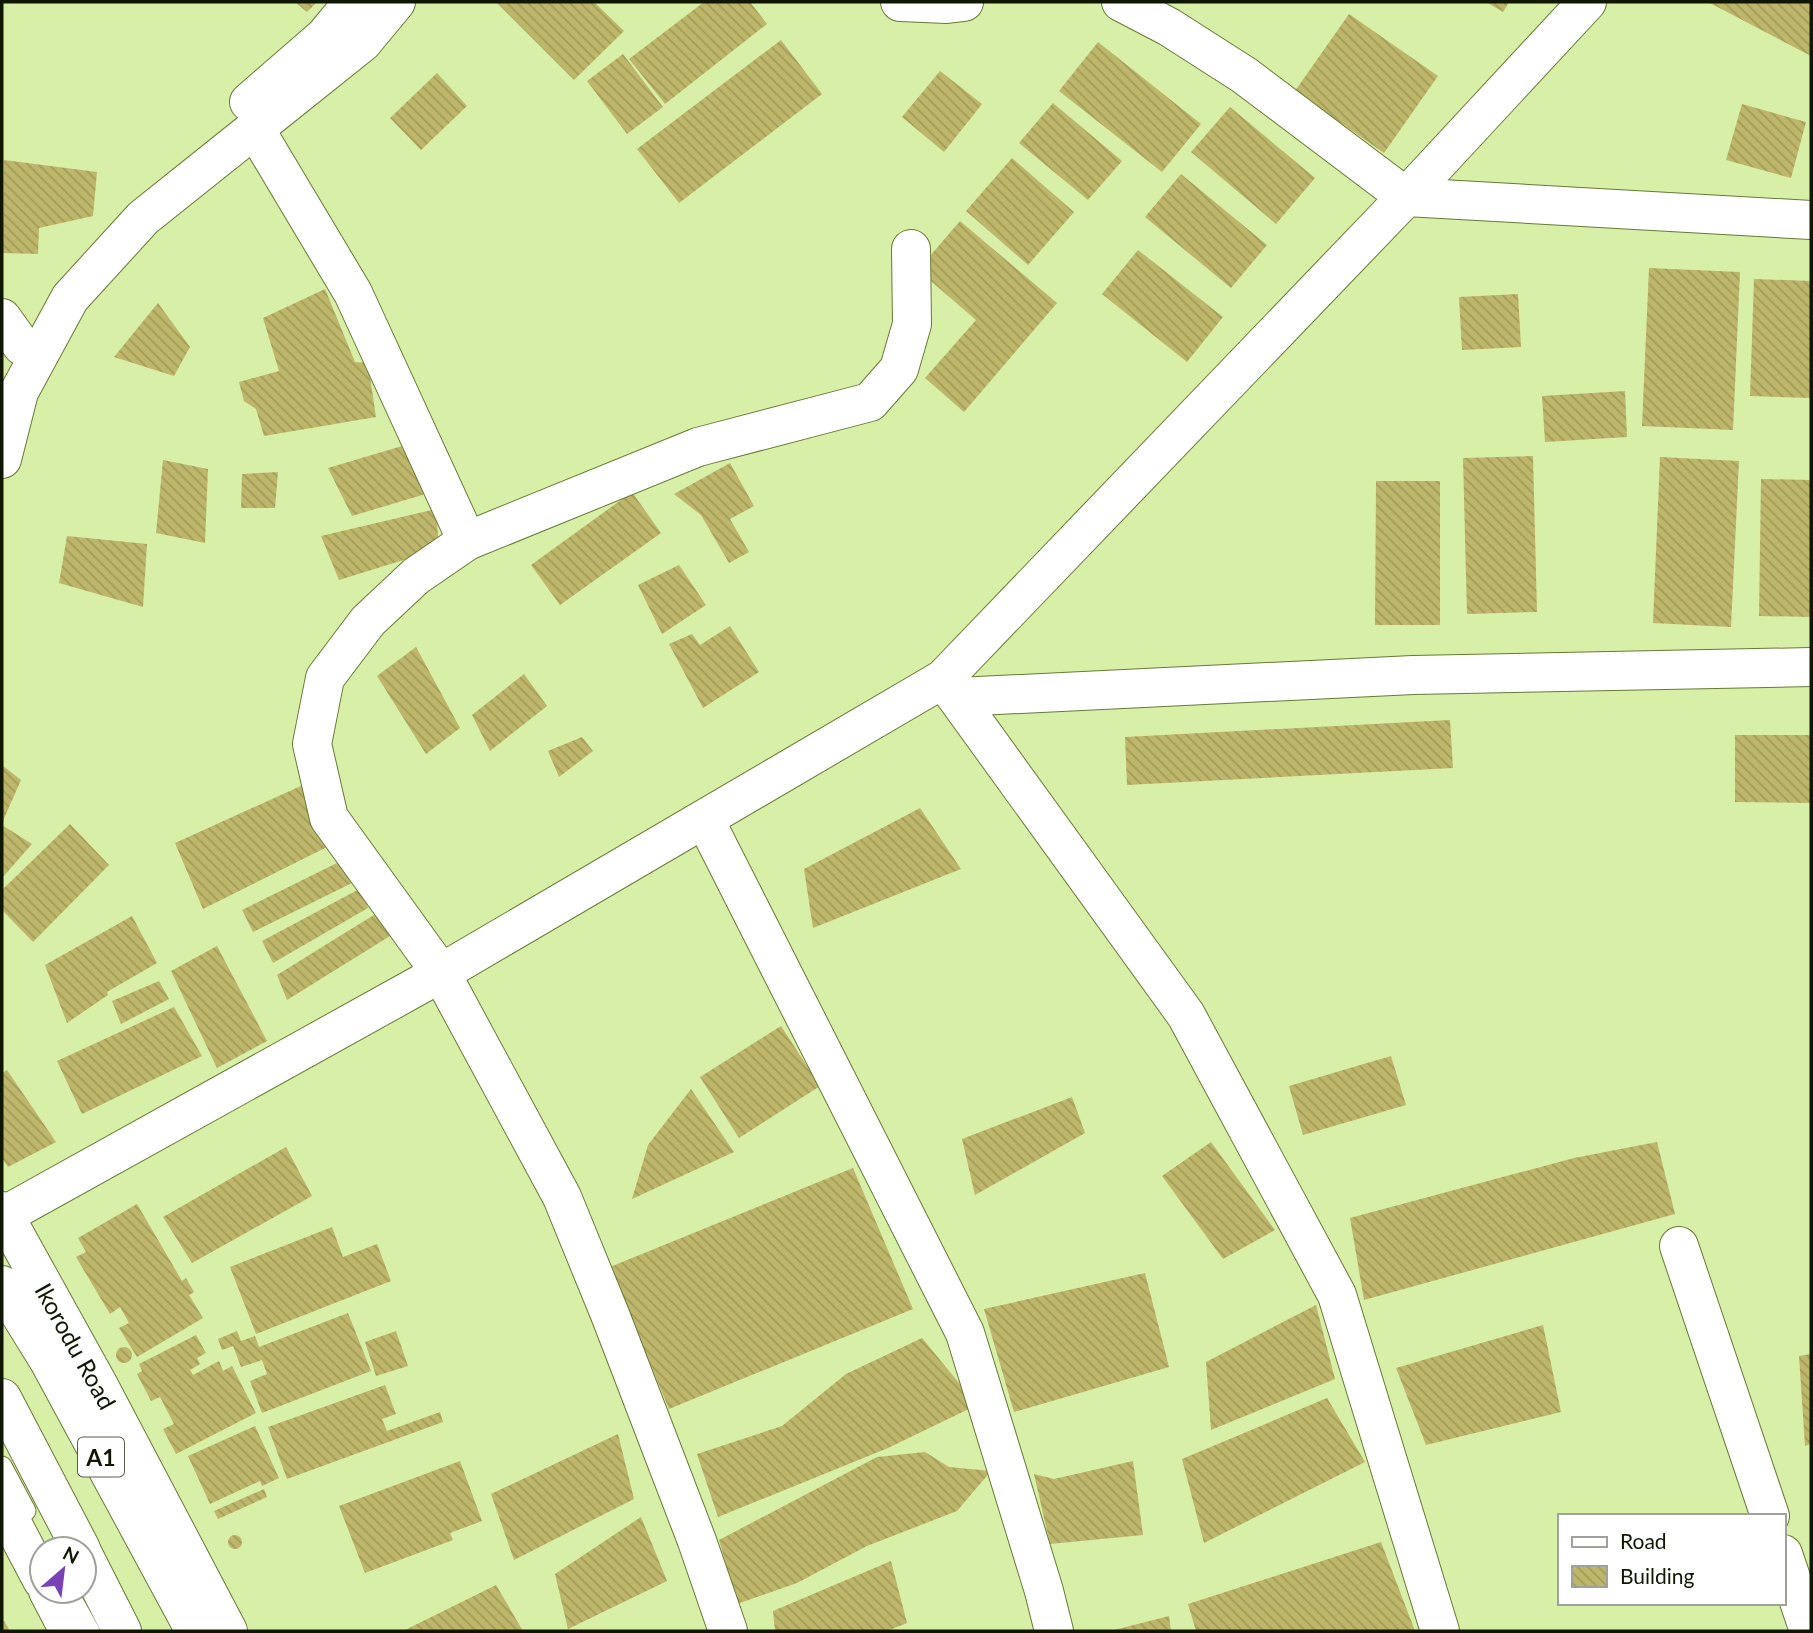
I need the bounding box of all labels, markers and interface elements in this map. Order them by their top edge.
street label: Ikorodu Road [29,1278,123,1414]
road number: A1 [78,1438,124,1476]
legend [1558,1514,1785,1605]
text: Road [1620,1528,1667,1553]
north arrow [28,1535,98,1605]
text: N [59,1541,83,1568]
text: Building [1620,1563,1695,1588]

